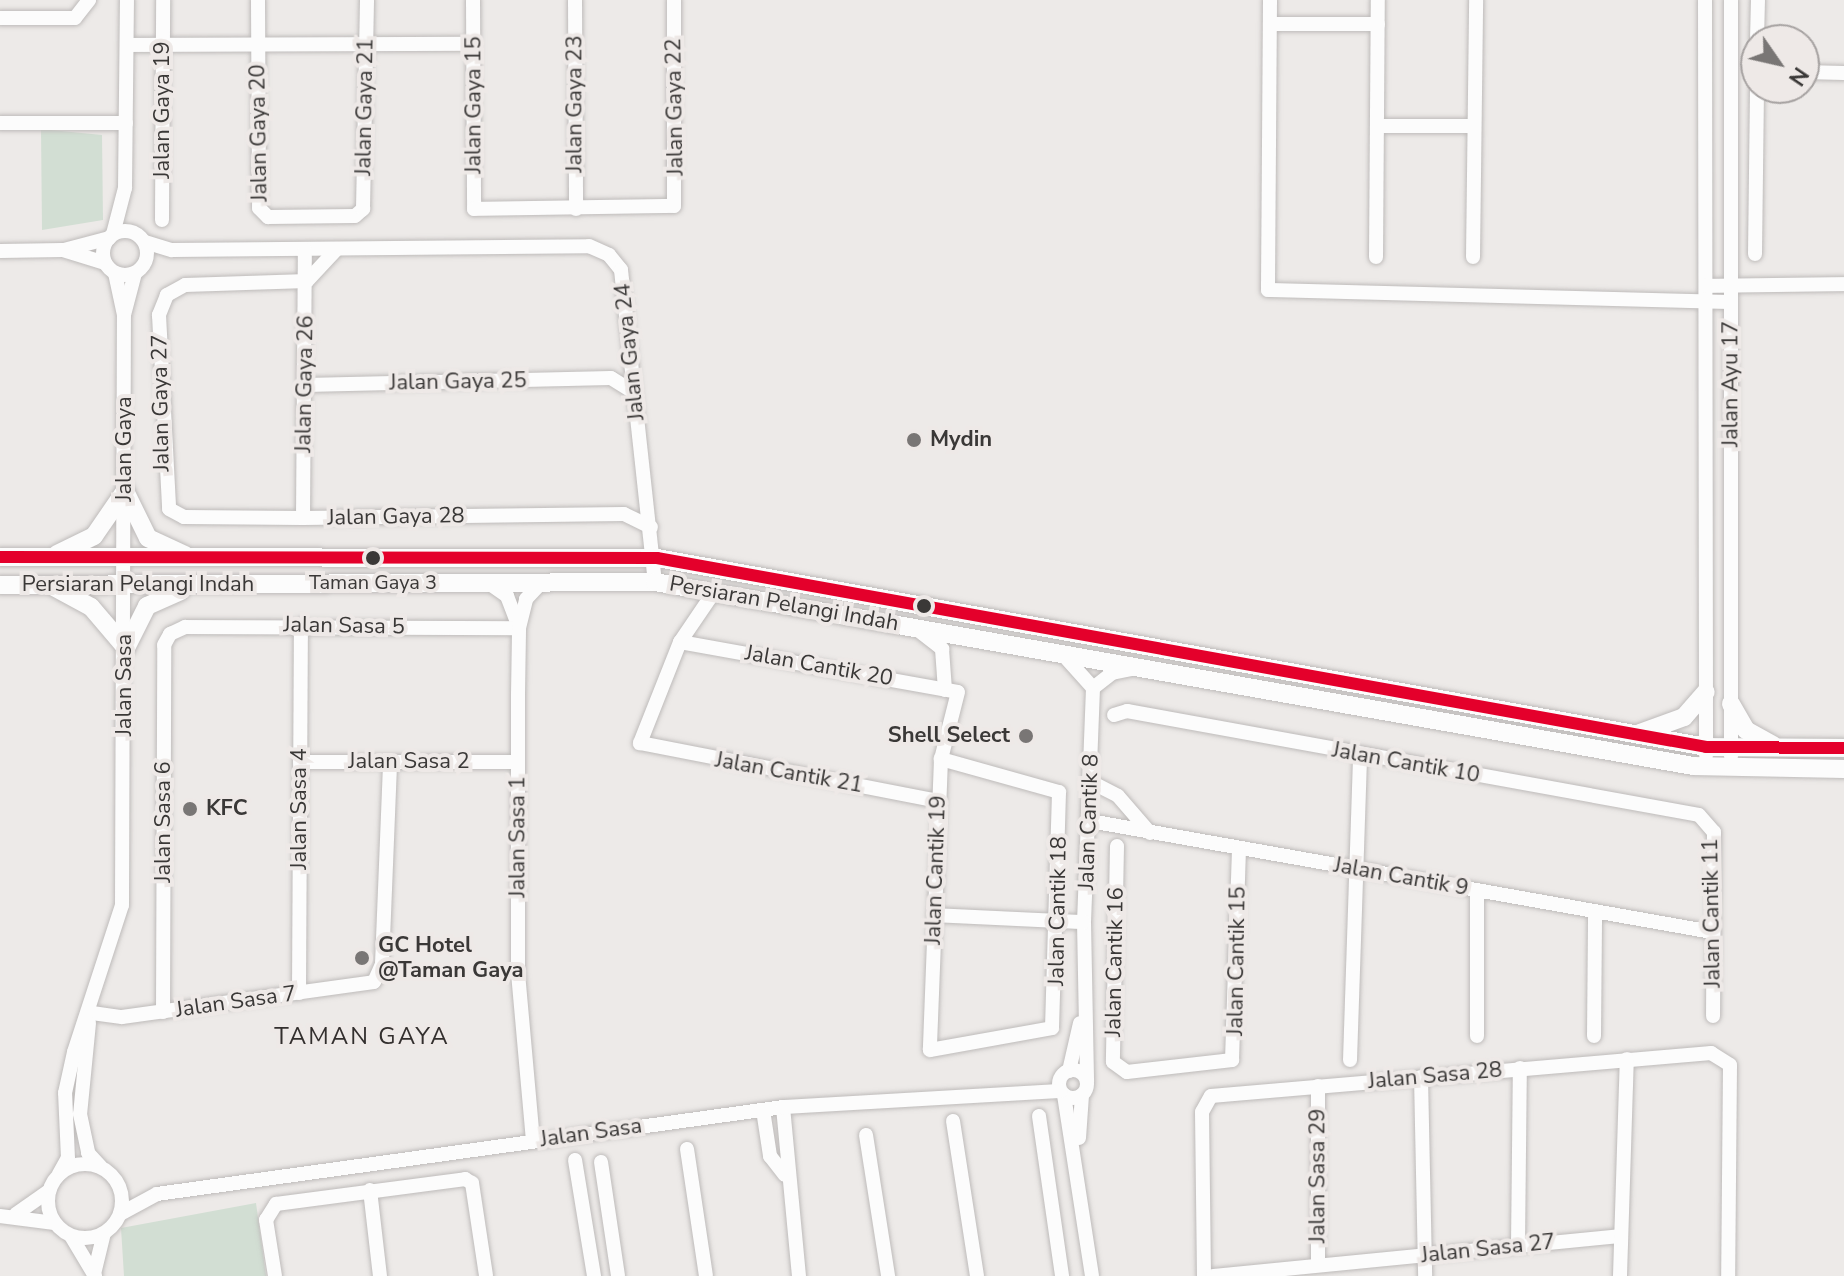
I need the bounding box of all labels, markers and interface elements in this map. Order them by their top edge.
north arrow [1740,24,1820,104]
street label: Jalan Gaya 23 [562,35,588,173]
street label: Jalan Gaya 15 [461,36,487,174]
street label: Jalan Gaya 21 [351,38,379,176]
street label: Jalan Gaya 22 [661,38,689,176]
street label: Jalan Gaya 19 [150,41,176,179]
text: N [1781,61,1815,92]
street label: Jalan Gaya 20 [245,64,273,202]
street label: Jalan Gaya 24 [610,282,650,422]
street label: Jalan Gaya 26 [291,315,319,453]
street label: Jalan Ayu 17 [1718,321,1744,447]
street label: Jalan Gaya 27 [147,334,175,472]
street label: Jalan Gaya 25 [389,368,527,396]
street label: Jalan Gaya [112,396,138,502]
place label: Mydin [930,427,992,453]
marker: Mydin [905,431,923,449]
street label: Jalan Gaya 28 [327,503,465,531]
marker: Taman Gaya 3 [365,550,381,566]
place label: Taman Gaya 3 [309,570,437,594]
street label: Persiaran Pelangi Indah [667,571,901,637]
street label: Persiaran Pelangi Indah [22,572,254,598]
unlabelled marker [916,598,932,614]
street label: Jalan Sasa 5 [283,612,405,640]
street label: Jalan Sasa [112,634,138,736]
street label: Jalan Cantik 20 [743,640,895,692]
place label: Shell Select [888,723,1010,749]
marker: Shell Select [1017,727,1035,745]
street label: Jalan Cantik 10 [1330,737,1482,789]
street label: Jalan Cantik 21 [713,747,865,799]
street label: Jalan Sasa 4 [287,748,313,870]
street label: Jalan Sasa 2 [348,749,470,775]
street label: Jalan Cantik 8 [1073,753,1105,891]
street label: Jalan Sasa 6 [151,761,177,883]
street label: Jalan Sasa 1 [505,776,531,898]
street label: Jalan Cantik 19 [920,795,952,945]
place label: KFC [206,796,248,822]
marker: KFC [181,800,199,818]
street label: Jalan Cantik 18 [1043,836,1073,986]
street label: Jalan Cantik 11 [1697,838,1727,988]
street label: Jalan Cantik 9 [1332,852,1470,902]
street label: Jalan Cantik 15 [1222,886,1252,1036]
street label: Jalan Cantik 16 [1100,887,1130,1037]
place label: GC Hotel @Taman Gaya [378,932,524,984]
marker: GC Hotel @Taman Gaya [353,949,371,967]
street label: Jalan Sasa 7 [174,980,298,1024]
district label: TAMAN GAYA [274,1023,450,1051]
street label: Jalan Sasa 28 [1367,1057,1503,1095]
street label: Jalan Sasa 29 [1305,1109,1331,1243]
street label: Jalan Sasa [538,1113,644,1153]
street label: Jalan Sasa 27 [1420,1229,1556,1269]

